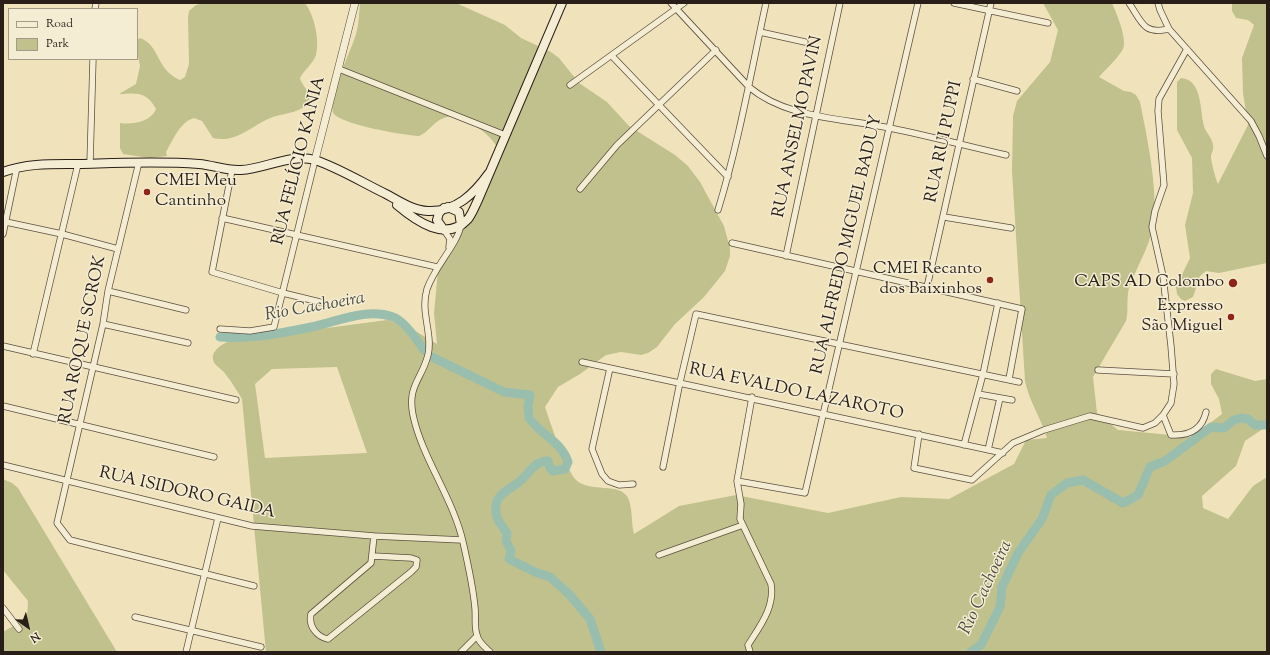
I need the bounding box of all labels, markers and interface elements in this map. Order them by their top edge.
legend [8,8,138,60]
text: Road [46,15,73,33]
street label: RUA ANSELMO PAVIN [770,34,828,220]
text: Park [46,35,69,53]
street label: RUA FELÍCIO KANIA [269,74,331,248]
street label: RUA RUI PUPPI [922,79,968,205]
street label: RUA ALFREDO MIGUEL BADUY [808,113,888,377]
place label: CMEI Meu Cantinho [155,172,237,212]
marker: CMEI Meu Cantinho [142,187,152,197]
street label: RUA ROQUE SCROK [56,254,112,426]
place label: CMEI Recanto dos Baixinhos [873,260,982,300]
place label: CAPS AD Colombo [1074,273,1224,293]
marker: CMEI Recanto dos Baixinhos [985,275,995,285]
marker: CAPS AD Colombo [1227,277,1239,289]
water label: Rio Cachoeira [263,289,367,327]
place label: Expresso São Miguel [1141,297,1223,337]
marker: Expresso São Miguel [1226,312,1236,322]
street label: RUA EVALDO LAZAROTO [687,360,905,426]
street label: RUA ISIDORO GAIDA [97,464,277,524]
water label: Rio Cachoeira [956,538,1018,638]
north arrow [8,607,48,647]
text: N [27,628,43,646]

